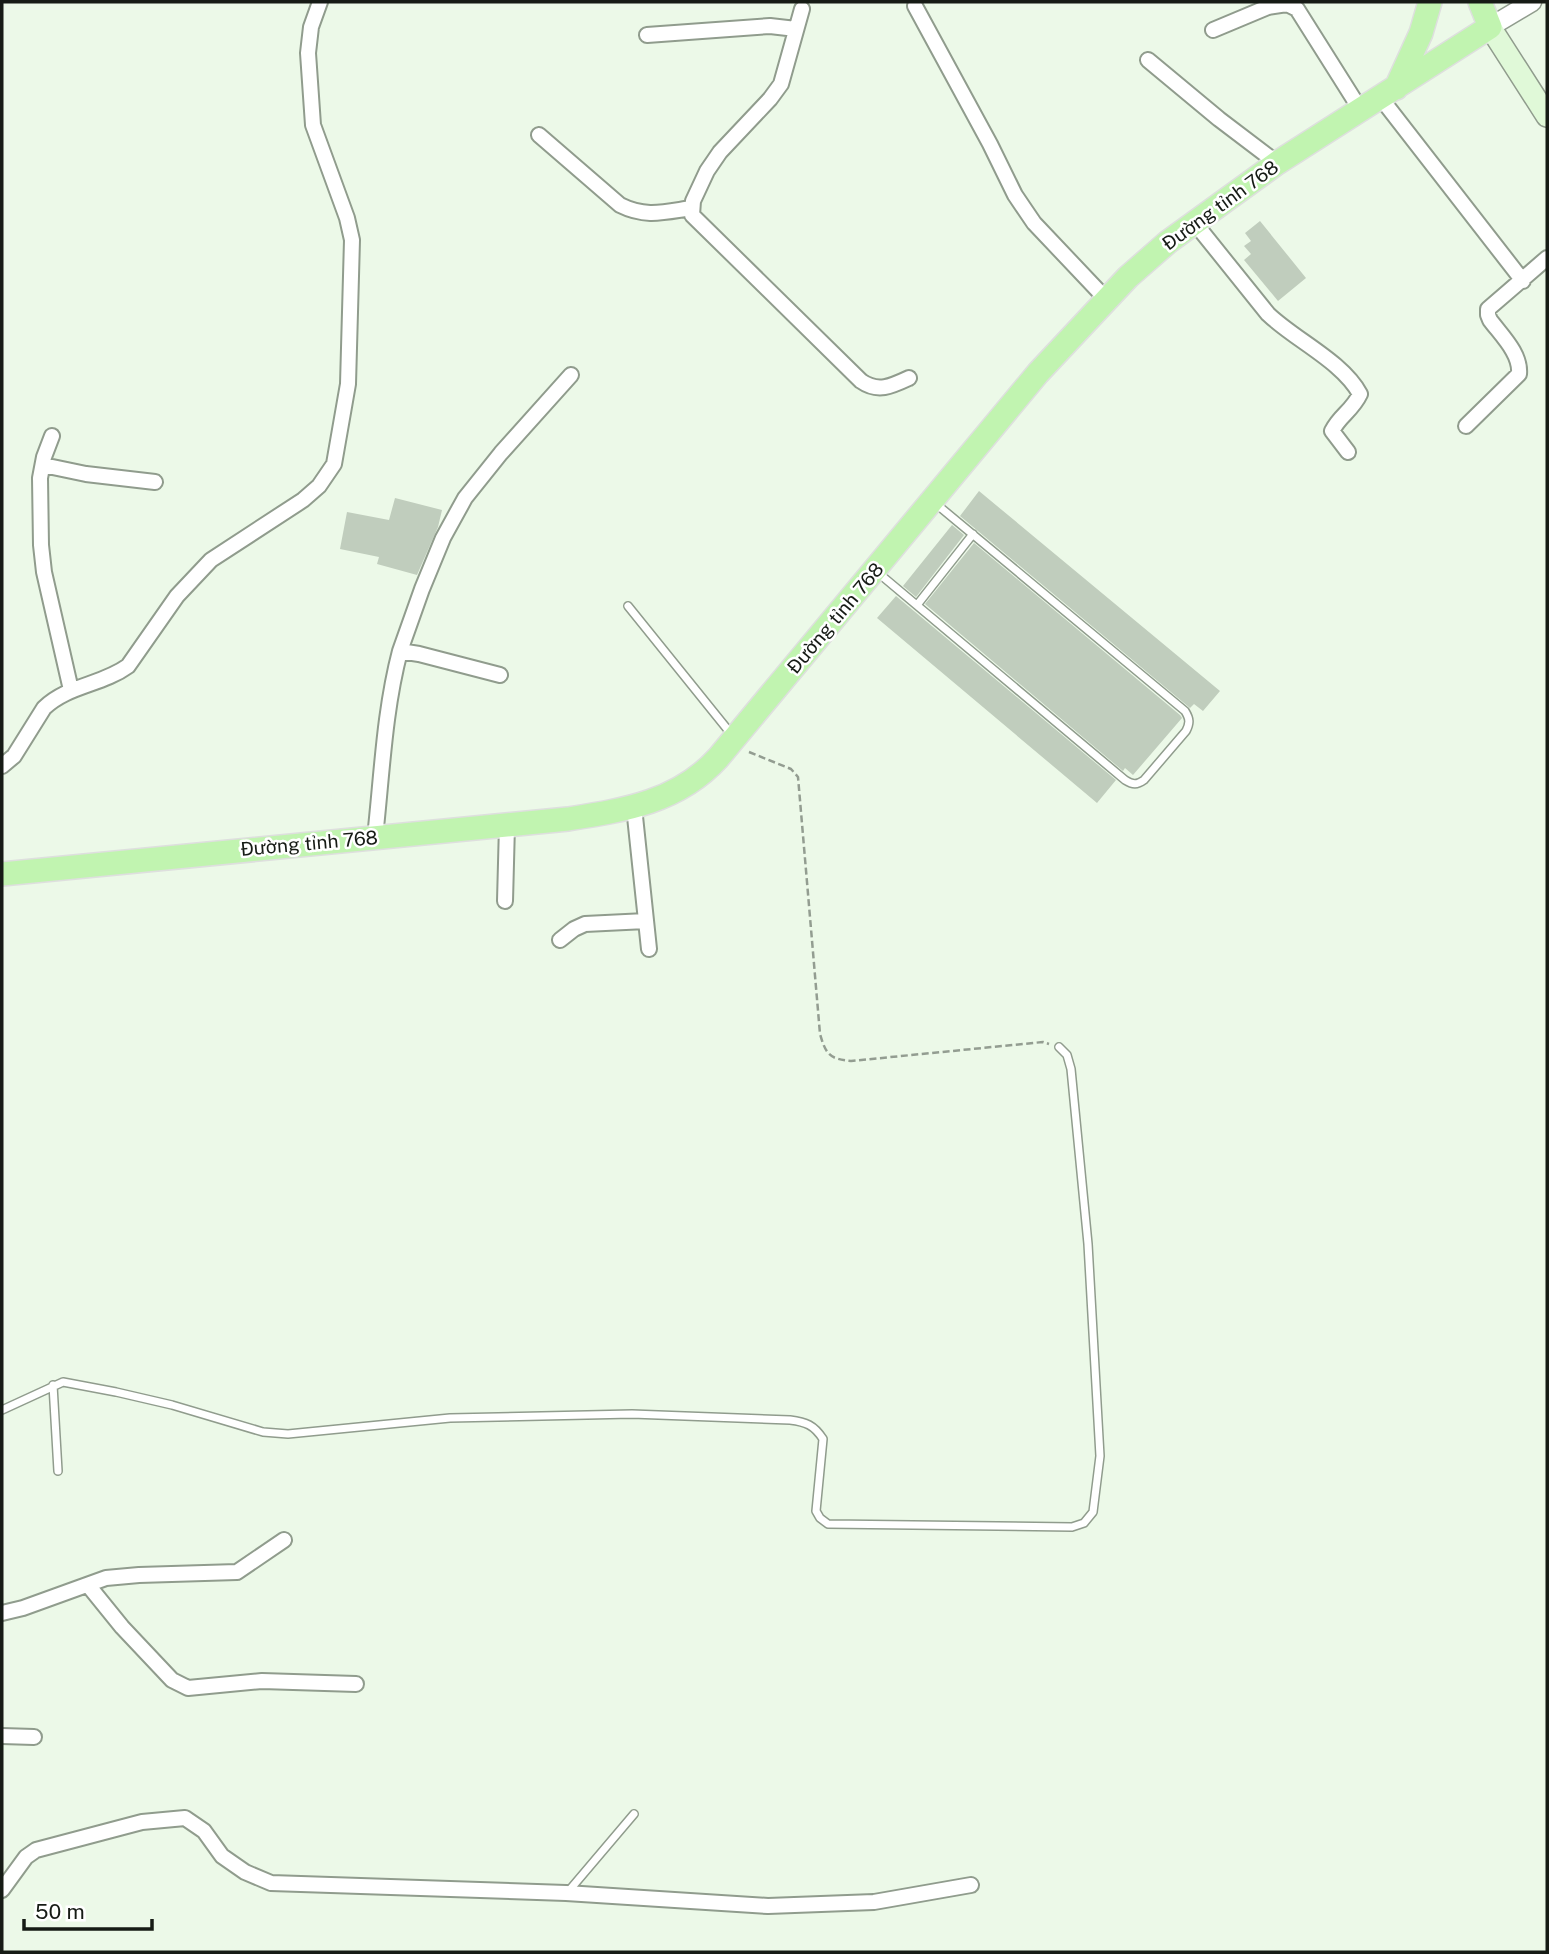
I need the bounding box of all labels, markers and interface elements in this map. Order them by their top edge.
street label: Đường tỉnh 768 [1158,156,1282,254]
street label: Đường tỉnh 768 [782,558,888,678]
street label: Đường tỉnh 768 [239,826,379,860]
scale bar [24,1888,152,1932]
text: 50 m [35,1899,85,1924]

